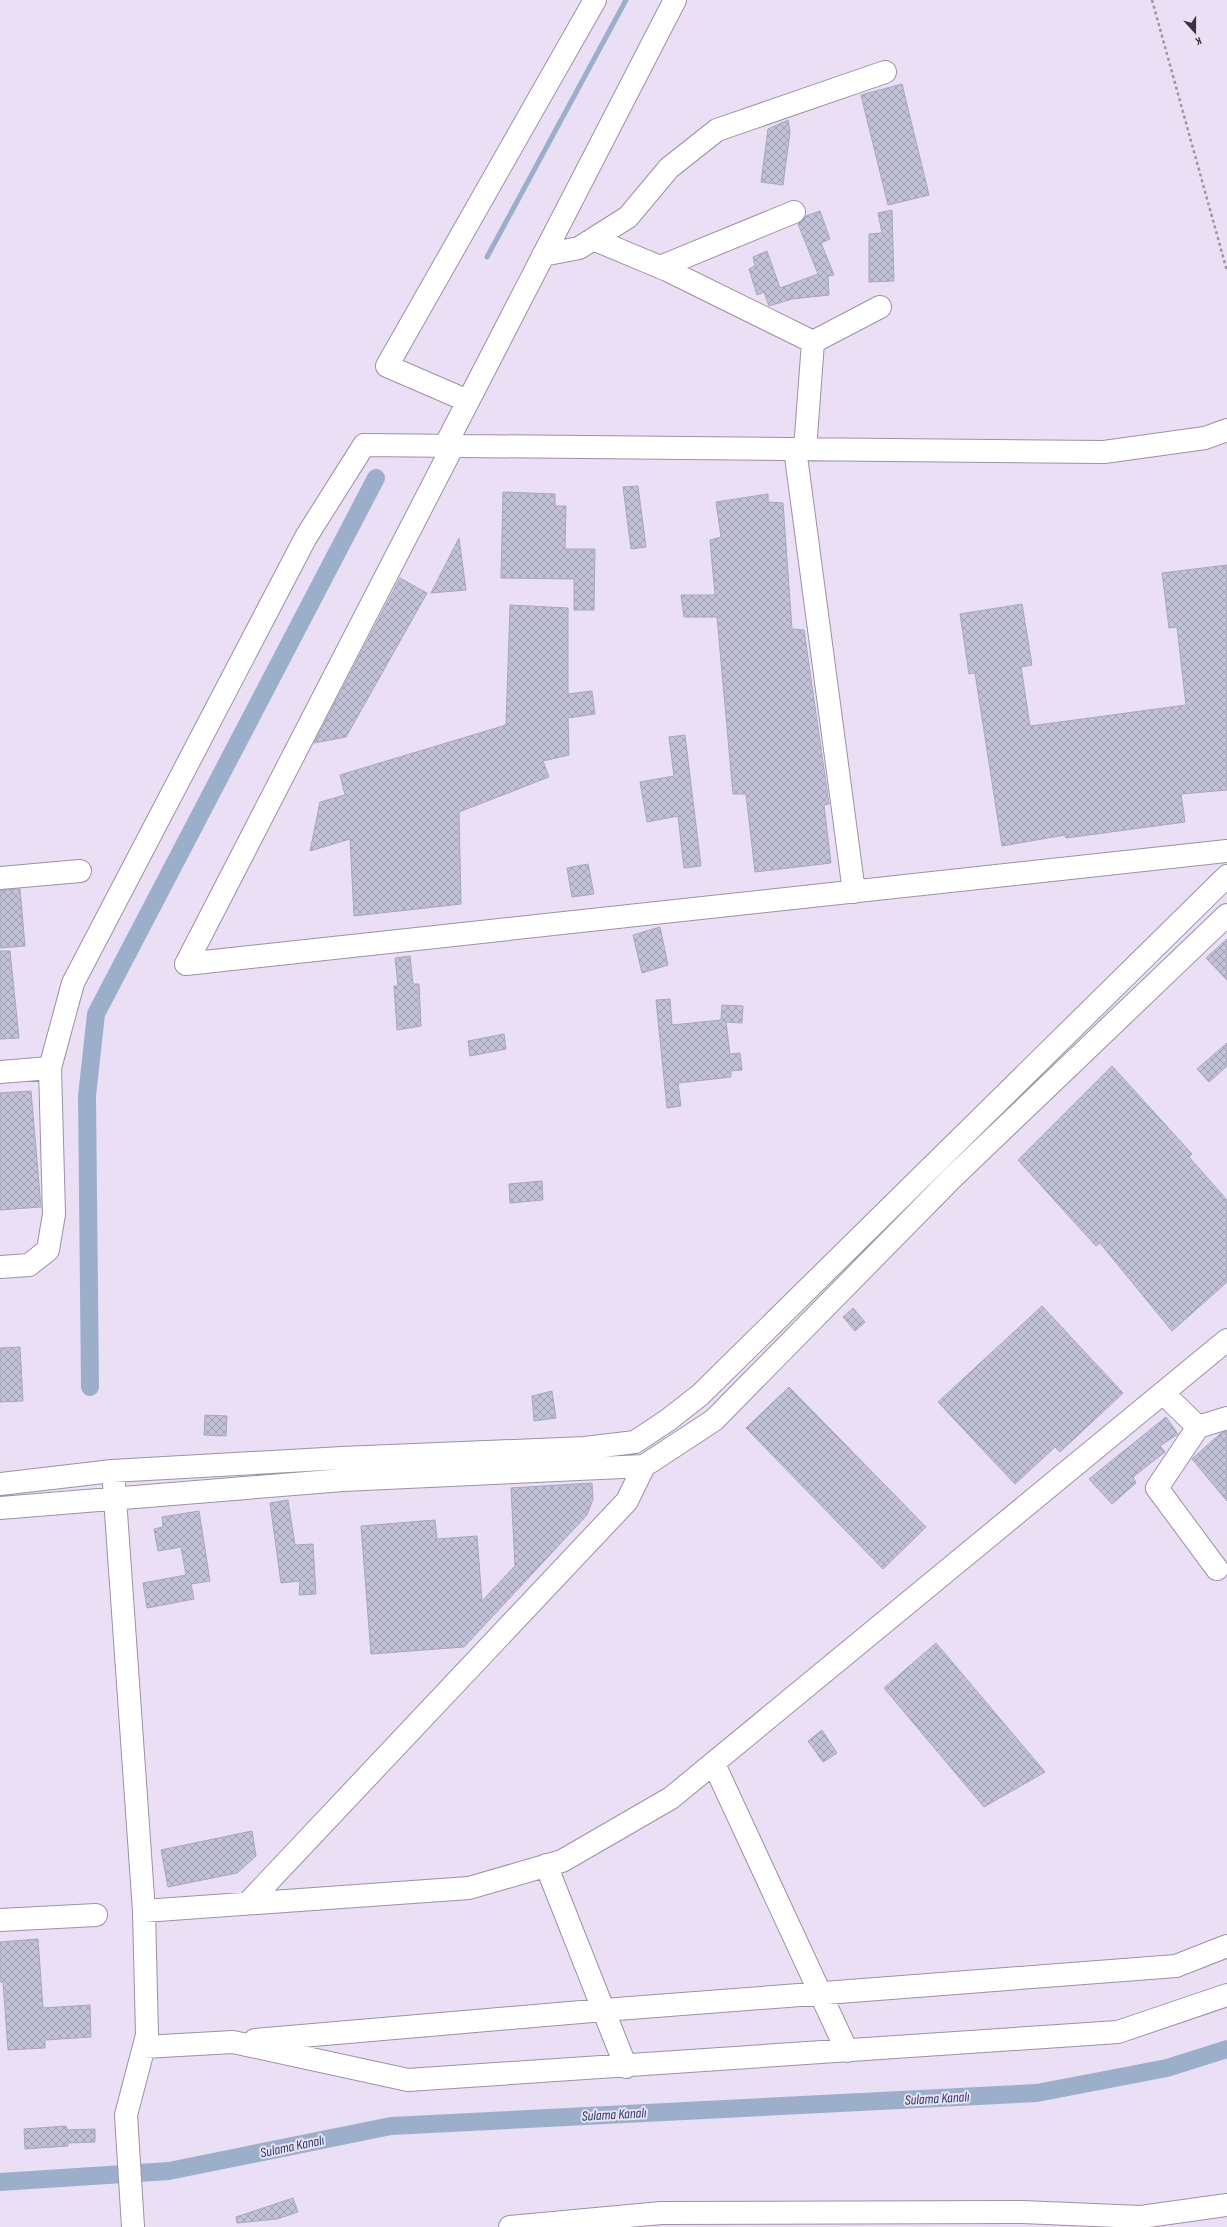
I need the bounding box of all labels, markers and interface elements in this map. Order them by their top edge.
north arrow [1175,12,1215,52]
text: K [1193,34,1203,48]
water label: Sulama Kanalı [904,2088,970,2109]
water label: Sulama Kanalı [581,2104,647,2125]
water label: Sulama Kanalı [259,2131,326,2162]

